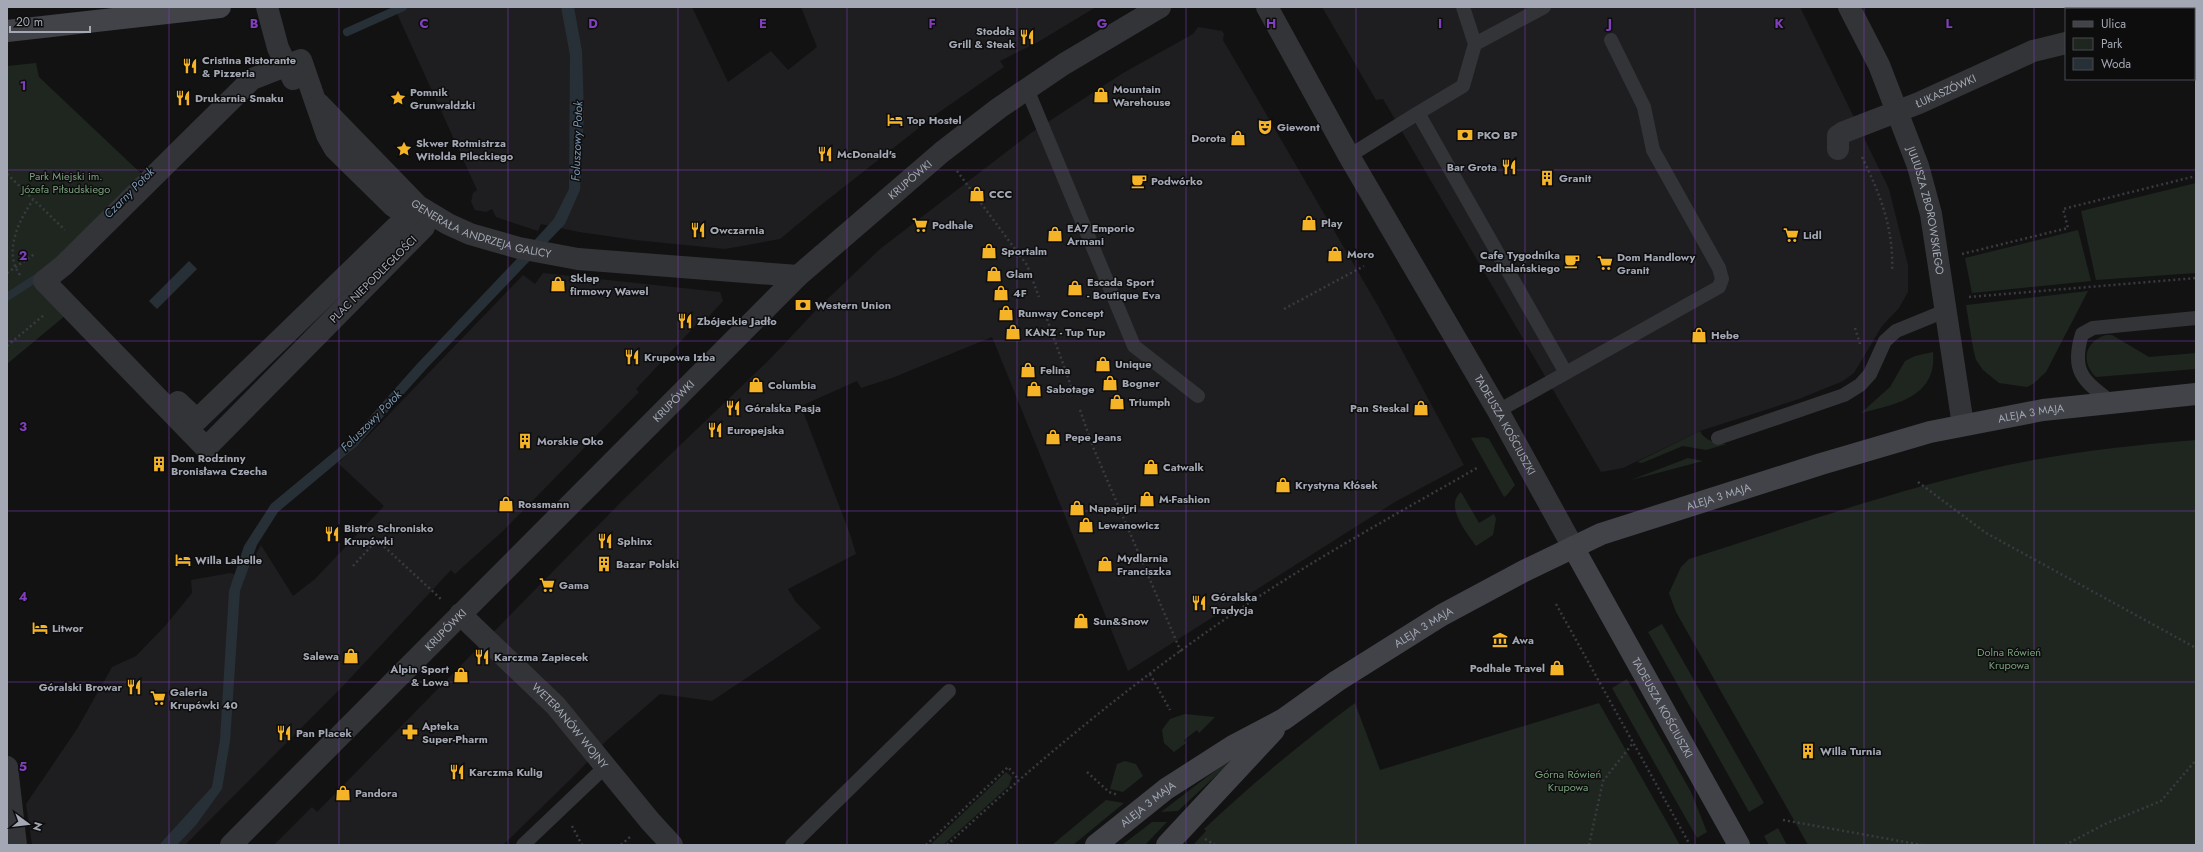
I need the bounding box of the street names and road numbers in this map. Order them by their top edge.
street label: ŁUKASZÓWKI [1912,70,1979,112]
street label: JULIUSZA ZBOROWSKIEGO [1903,142,1948,276]
street label: KRUPÓWKI [884,156,935,203]
street label: GENERAŁA ANDRZEJA GALICY [407,195,553,262]
street label: PLAC NIEPODLEGŁOŚCI [326,232,420,326]
street label: TADEUSZA KOŚCIUSZKI [1470,372,1540,478]
street label: KRUPÓWKI [649,376,698,425]
street label: ALEJA 3 MAJA [1997,400,2066,427]
street label: ALEJA 3 MAJA [1684,479,1754,514]
street label: ALEJA 3 MAJA [1391,602,1456,651]
street label: KRUPÓWKI [421,605,470,654]
street label: TADEUSZA KOŚCIUSZKI [1628,655,1697,761]
street label: WETERANÓW WOJNY [528,679,613,773]
street label: ALEJA 3 MAJA [1116,777,1179,831]

